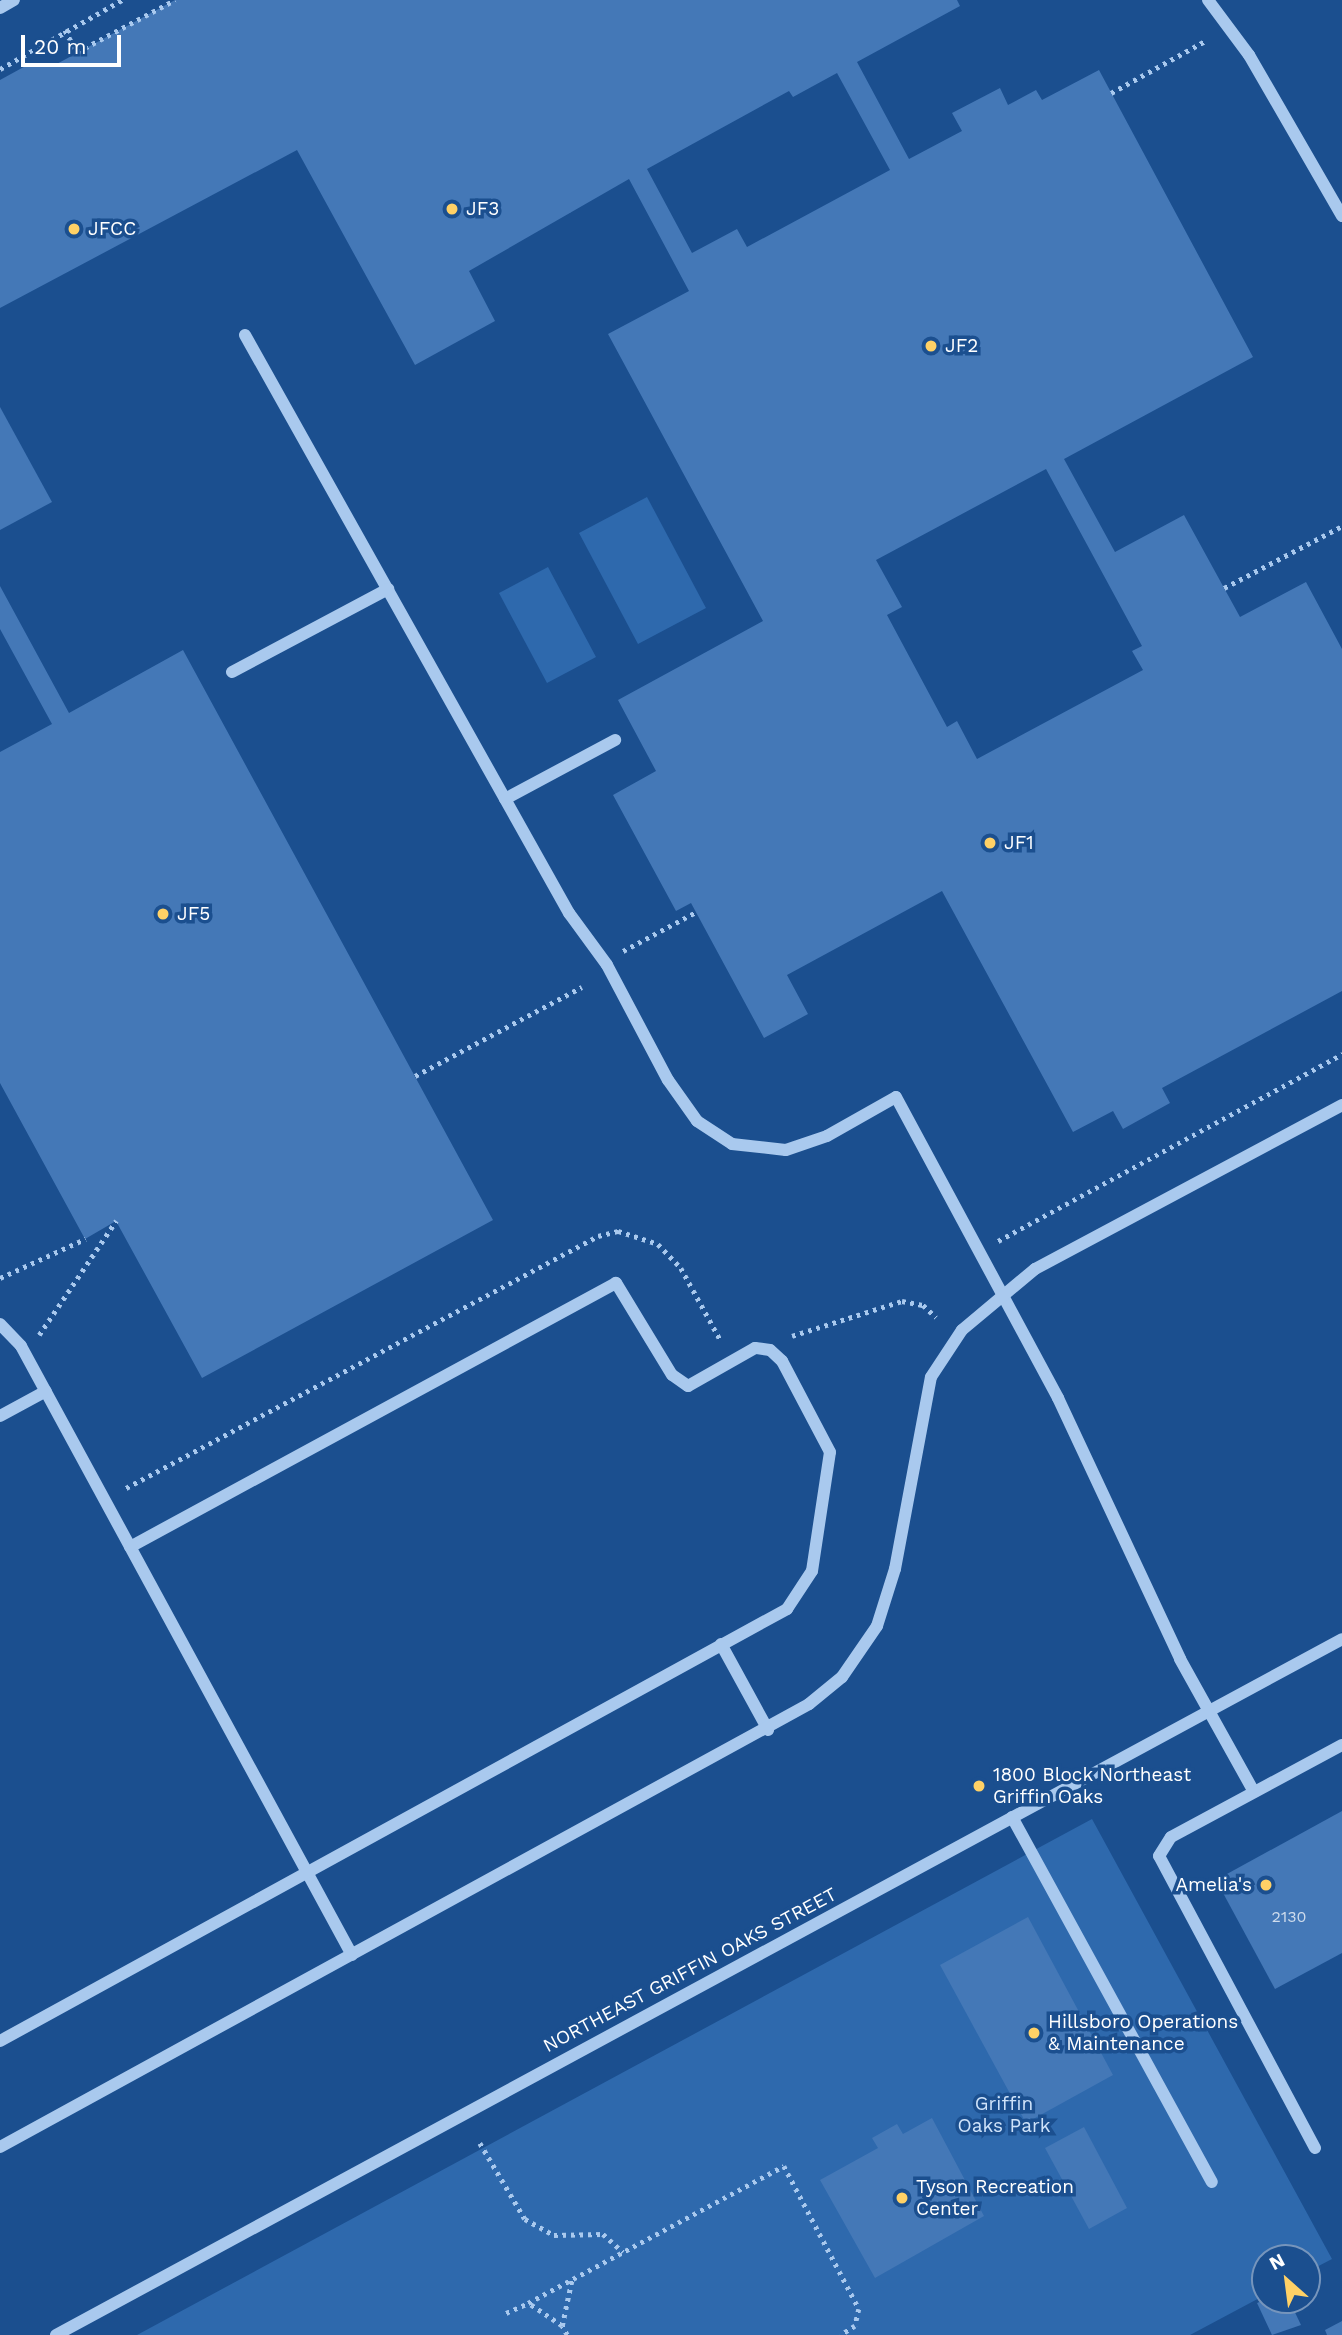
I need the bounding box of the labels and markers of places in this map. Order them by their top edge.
place label: JF3 [466,198,499,220]
marker: JF3 [444,201,460,217]
place label: JFCC [88,218,136,240]
marker: JFCC [66,221,82,237]
place label: JF2 [945,335,978,357]
marker: JF2 [923,338,939,354]
place label: JF1 [1004,832,1034,854]
marker: JF1 [982,835,998,851]
place label: JF5 [177,903,210,925]
marker: JF5 [155,906,171,922]
place label: 1800 Block Northeast Griffin Oaks [993,1764,1192,1808]
marker: 1800 Block Northeast Griffin Oaks [971,1778,987,1794]
place label: Amelia's [1175,1874,1252,1896]
marker: Amelia's [1258,1877,1274,1893]
place label: Hillsboro Operations & Maintenance [1048,2011,1238,2055]
marker: Hillsboro Operations & Maintenance [1026,2025,1042,2041]
place label: Tyson Recreation Center [916,2176,1074,2220]
marker: Tyson Recreation Center [894,2190,910,2206]

